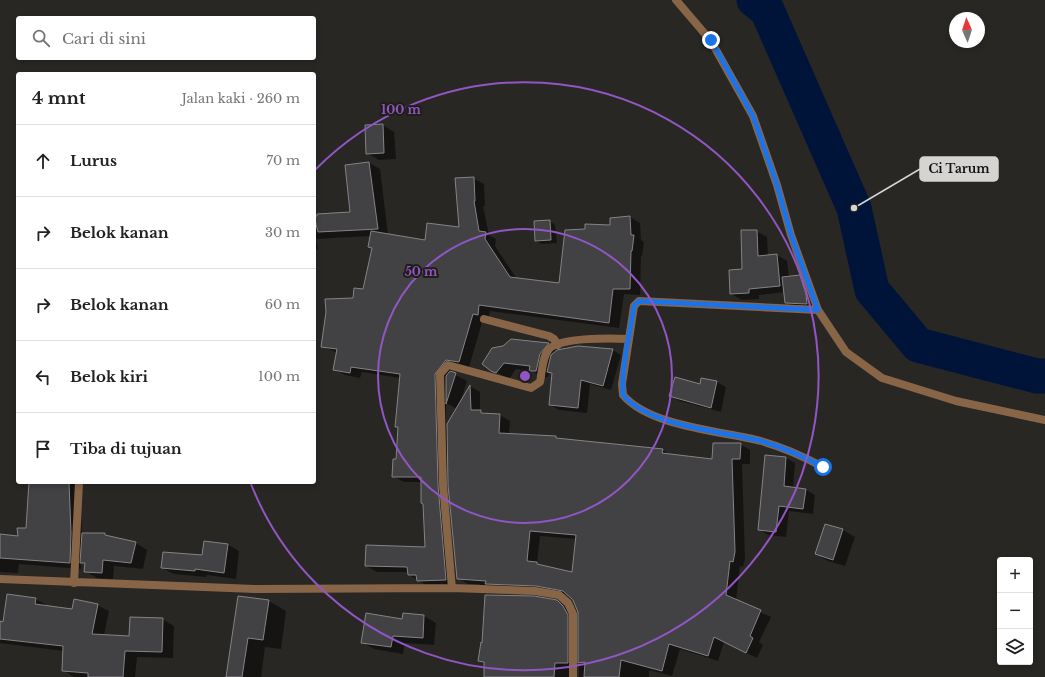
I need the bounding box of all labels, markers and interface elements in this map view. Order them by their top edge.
north arrow [949,12,985,48]
search box [16,16,316,60]
icon: search [30,27,52,49]
text: Cari di sini [62,29,146,48]
route end [702,31,720,49]
text: 4 mnt [32,88,85,109]
text: Jalan kaki · 260 m [182,90,300,107]
text: 100 m [381,102,422,117]
icon: ahead [32,150,54,172]
text: Lurus [70,151,117,170]
text: 70 m [267,152,300,169]
callout: Ci Tarum [920,157,998,181]
text: Ci Tarum [928,161,990,176]
icon: right [32,222,54,244]
text: Belok kanan [70,223,169,242]
text: 30 m [265,224,300,241]
text: 50 m [405,264,438,279]
icon: right [32,294,54,316]
text: Belok kanan [70,295,169,314]
text: 60 m [265,296,300,313]
icon: left [32,366,54,388]
text: Belok kiri [70,367,148,386]
text: 100 m [258,368,300,385]
centre of rings [518,369,532,383]
icon: arrive [32,438,54,460]
text: Tiba di tujuan [70,439,182,458]
route start [814,458,832,476]
map controls [997,557,1033,665]
button: + [997,557,1033,593]
button: − [997,593,1033,629]
button: layers [997,629,1033,665]

